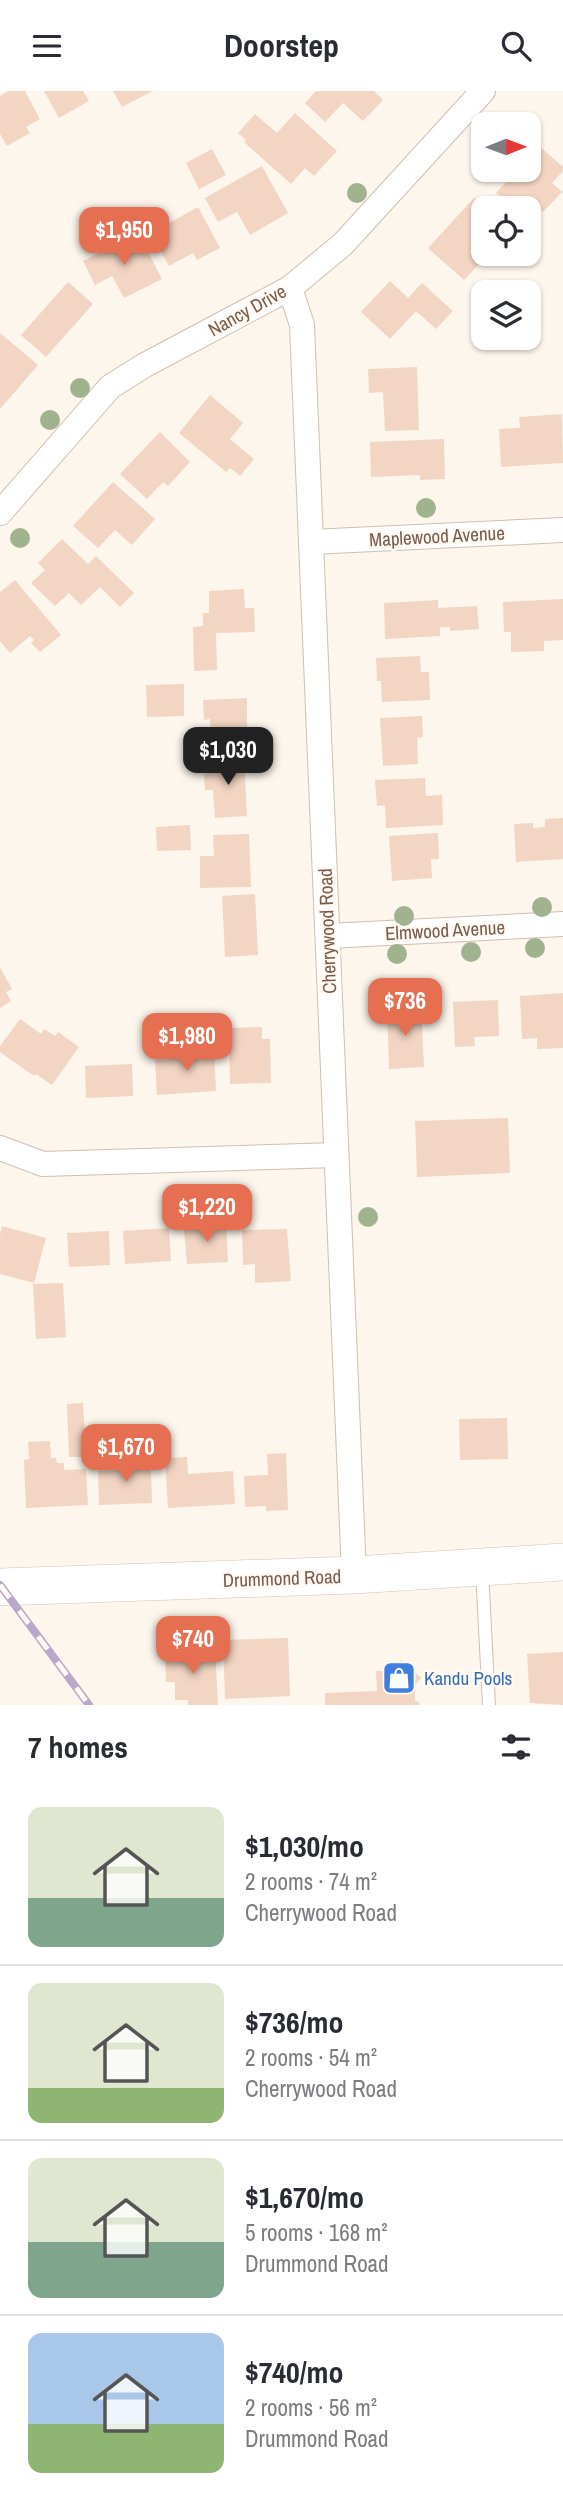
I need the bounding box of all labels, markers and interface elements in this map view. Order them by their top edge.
text: Doorstep [224,24,339,67]
icon: menu [28,27,66,65]
icon: search [497,27,535,65]
north arrow [471,112,541,182]
map controls [471,112,541,350]
button: locate [471,196,541,266]
pin: $1,950 [67,207,181,267]
text: $1,950 [95,214,153,245]
street label: Nancy Drive [203,278,291,342]
button: layers [471,280,541,350]
street label: Maplewood Avenue [369,519,505,553]
pin: $1,030 [171,727,285,787]
text: $1,030 [199,734,257,765]
street label: Cherrywood Road [312,868,342,994]
street label: Elmwood Avenue [384,914,506,946]
pin: $736 [364,979,446,1038]
text: $736 [384,985,426,1016]
pin: $1,980 [130,1013,244,1073]
text: $1,980 [158,1020,216,1051]
pin: $1,220 [150,1185,264,1244]
text: $1,220 [178,1191,236,1222]
pin: $1,670 [69,1425,183,1484]
text: $1,670 [97,1431,155,1462]
street label: Drummond Road [222,1563,342,1593]
pin: $740 [152,1617,234,1676]
text: $740 [172,1623,214,1654]
shop icon: Kandu Pools [380,1659,418,1697]
place label: Kandu Pools [424,1665,513,1691]
text: 7 homes [28,1727,128,1767]
icon: filters [497,1728,535,1766]
text: $1,030/mo [245,1826,364,1866]
icon: home [84,1835,168,1919]
text: 2 rooms · 74 m² [245,1866,377,1897]
text: Cherrywood Road [245,1897,397,1928]
text: $736/mo [245,2002,343,2042]
icon: home [84,2011,168,2095]
text: 2 rooms · 54 m² [245,2042,377,2073]
text: Cherrywood Road [245,2073,397,2104]
text: $1,670/mo [245,2177,364,2217]
icon: home [84,2186,168,2270]
text: 5 rooms · 168 m² [245,2217,388,2248]
text: Drummond Road [245,2248,389,2279]
text: $740/mo [245,2352,343,2392]
icon: home [84,2361,168,2445]
text: 2 rooms · 56 m² [245,2392,377,2423]
text: Drummond Road [245,2423,389,2454]

